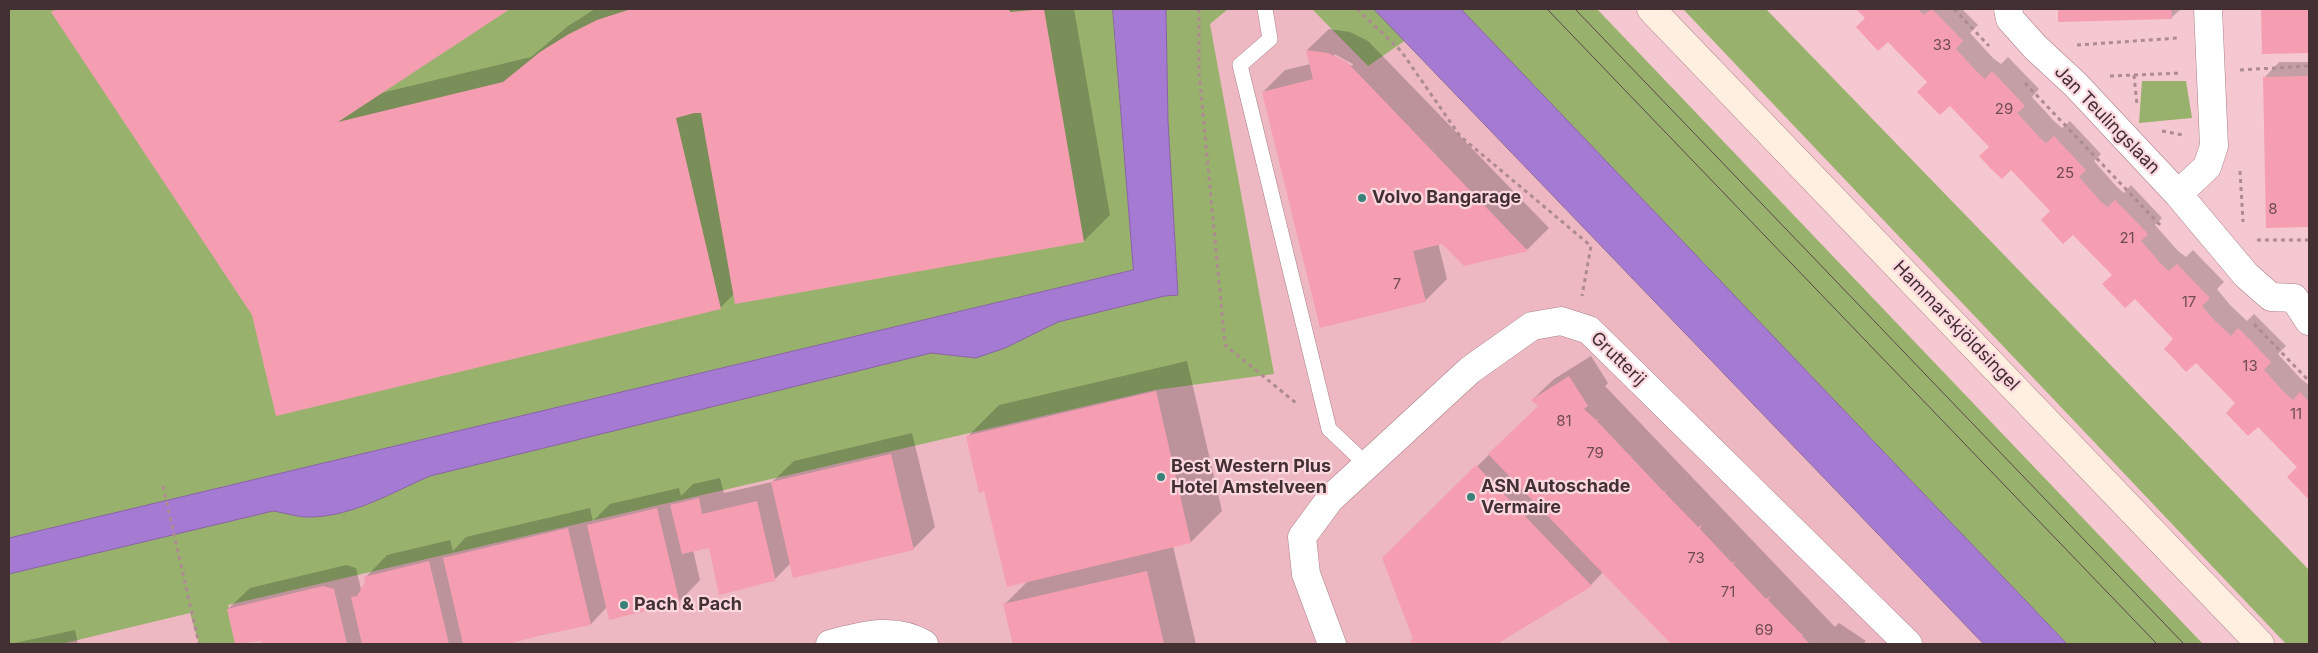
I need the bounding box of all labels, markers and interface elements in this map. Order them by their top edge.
house number: 33 [1933,36,1951,54]
street label: Jan Teulingslaan [2050,61,2164,179]
house number: 29 [1995,100,2013,118]
house number: 25 [2056,164,2074,182]
place label: Volvo Bangarage [1372,187,1521,209]
marker: Volvo Bangarage [1356,192,1368,204]
house number: 8 [2268,200,2278,218]
house number: 21 [2119,229,2135,247]
street label: Hammarskjöldsingel [1888,257,2024,395]
house number: 7 [1393,275,1401,293]
house number: 17 [2182,293,2196,311]
street label: Grutterij [1586,328,1650,390]
house number: 13 [2242,357,2258,375]
house number: 11 [2290,405,2302,423]
house number: 81 [1556,412,1572,430]
house number: 79 [1586,444,1604,462]
place label: Best Western Plus Hotel Amstelveen [1171,456,1331,498]
marker: Best Western Plus Hotel Amstelveen [1155,471,1167,483]
place label: ASN Autoschade Vermaire [1481,476,1630,518]
marker: ASN Autoschade Vermaire [1465,491,1477,503]
house number: 73 [1687,549,1705,567]
house number: 71 [1721,583,1735,601]
place label: Pach & Pach [634,594,742,616]
marker: Pach & Pach [618,599,630,611]
house number: 69 [1755,621,1773,639]

